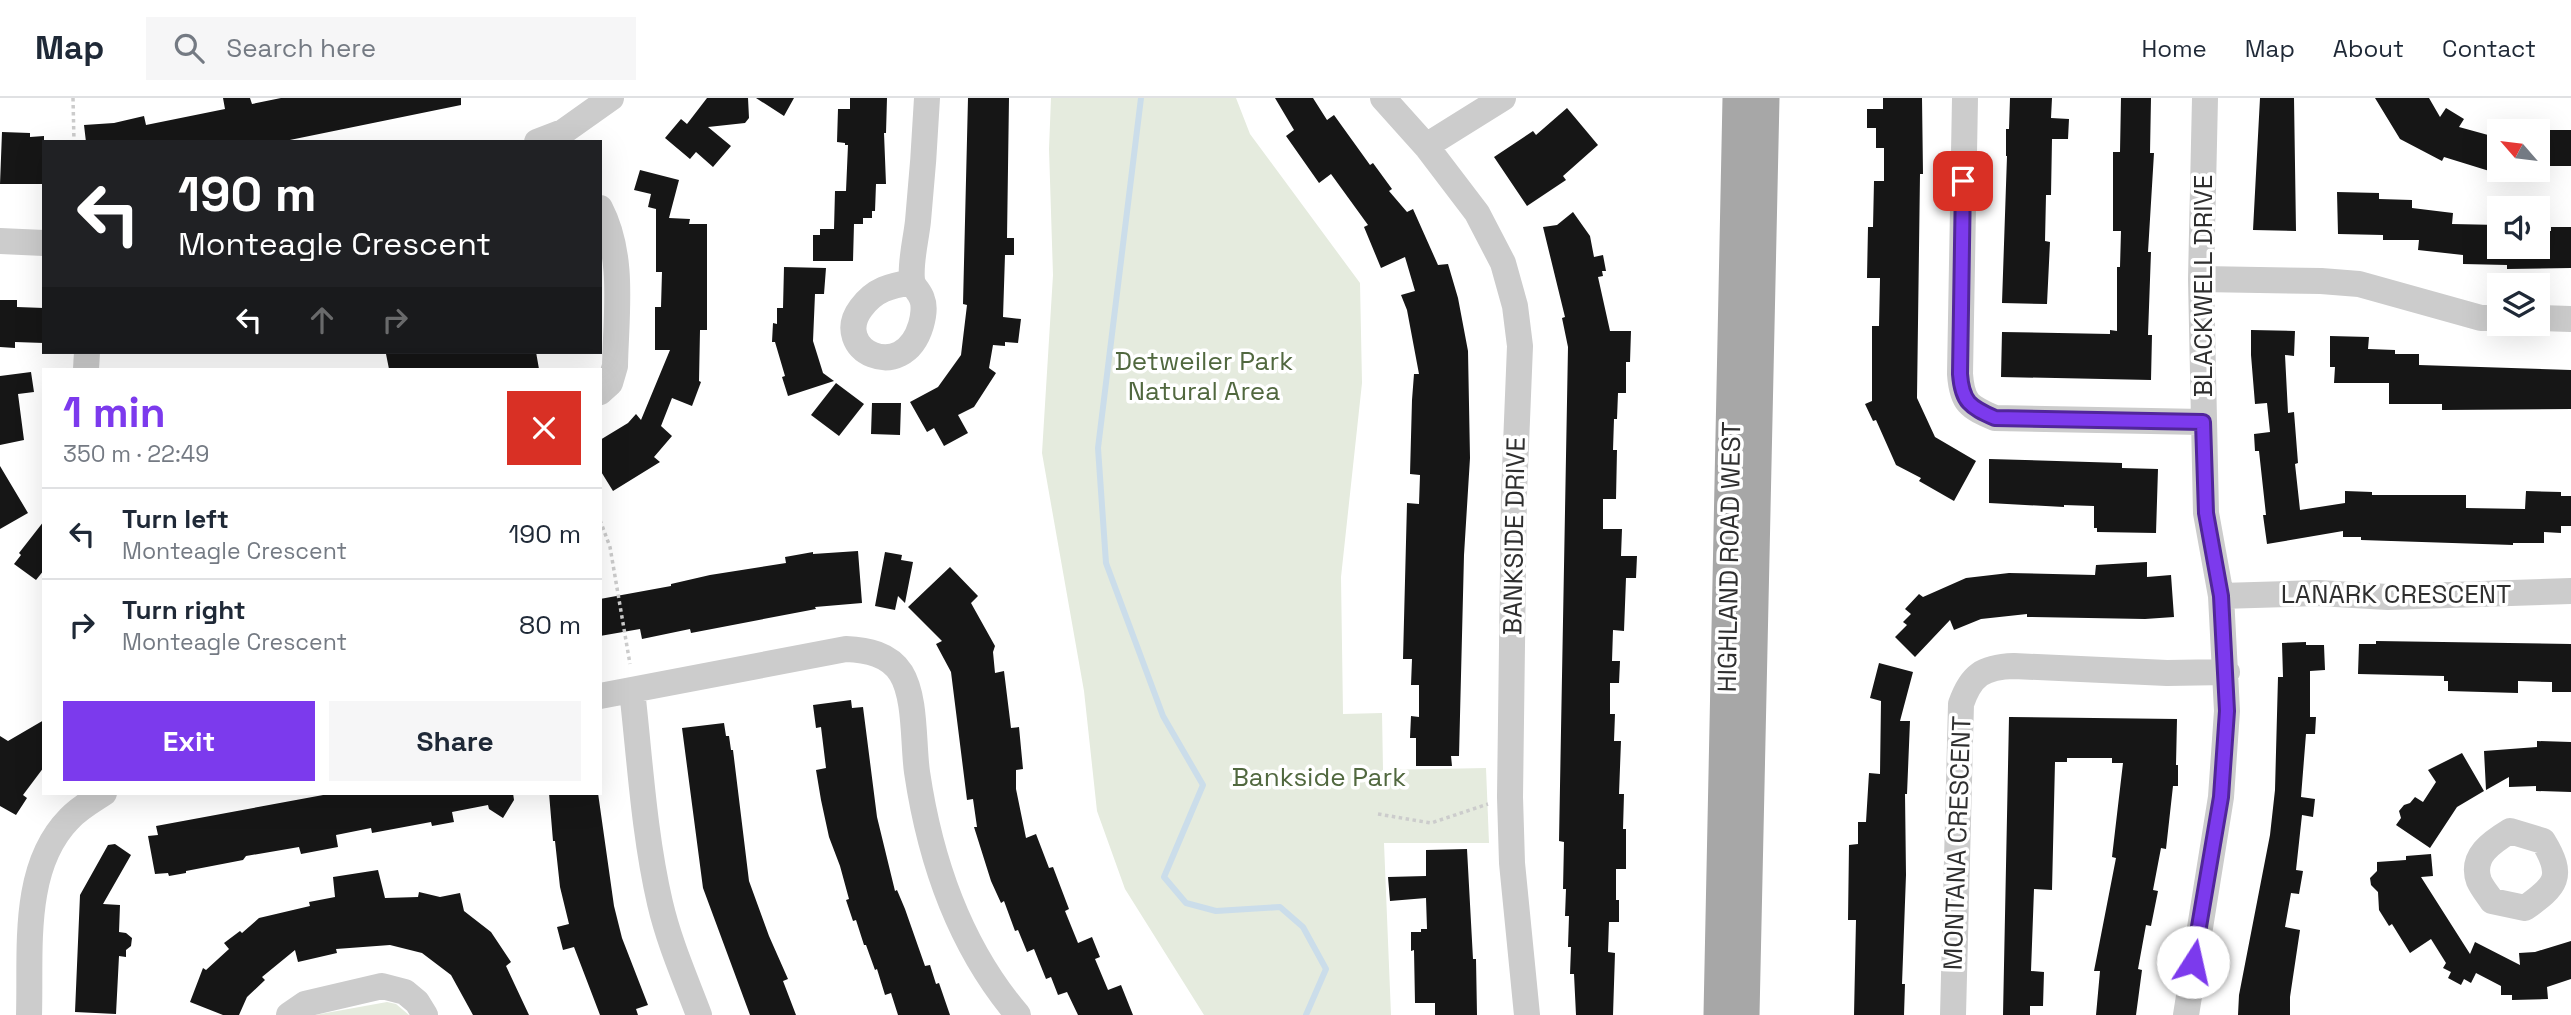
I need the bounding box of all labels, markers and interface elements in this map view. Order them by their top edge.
search box [146,17,636,80]
text: Map [35,27,104,69]
icon: search [170,29,208,67]
text: Search here [226,31,376,65]
text: Home [2141,33,2207,64]
text: Map [2245,33,2295,64]
text: About [2333,33,2404,64]
text: Contact [2442,33,2536,64]
north arrow [2487,119,2550,182]
map controls [2487,119,2550,336]
pin [1933,151,1993,211]
icon: arrive [1944,162,1982,200]
text: 190 m [178,163,316,225]
icon: left [63,168,154,259]
street label: BLACKWELL DRIVE [2186,175,2220,397]
button: sound [2487,196,2550,259]
text: Monteagle Crescent [178,224,491,264]
button: layers [2487,273,2550,336]
icon: left [230,301,268,339]
icon: ahead [303,301,341,339]
icon: right [376,301,414,339]
park label: Detweiler Park Natural Area [1115,344,1293,408]
text: 1 min [63,386,166,439]
button: close [507,391,581,465]
street label: HIGHLAND ROAD WEST [1710,421,1748,693]
street label: BANKSIDE DRIVE [1495,437,1533,635]
text: 350 m · 22:49 [63,439,209,469]
text: Turn left [122,502,229,536]
icon: left [63,515,101,553]
text: 190 m [509,517,581,551]
text: Monteagle Crescent [122,536,347,566]
street label: LANARK CRESCENT [2281,577,2511,611]
text: Turn right [122,593,246,627]
icon: right [63,606,101,644]
text: 80 m [519,608,581,642]
text: Monteagle Crescent [122,627,347,657]
button: Exit [63,701,315,781]
button: Share [329,701,581,781]
street label: MONTANA CRESCENT [1936,715,1978,971]
park label: Bankside Park [1232,760,1406,794]
position arrow [2156,925,2230,999]

